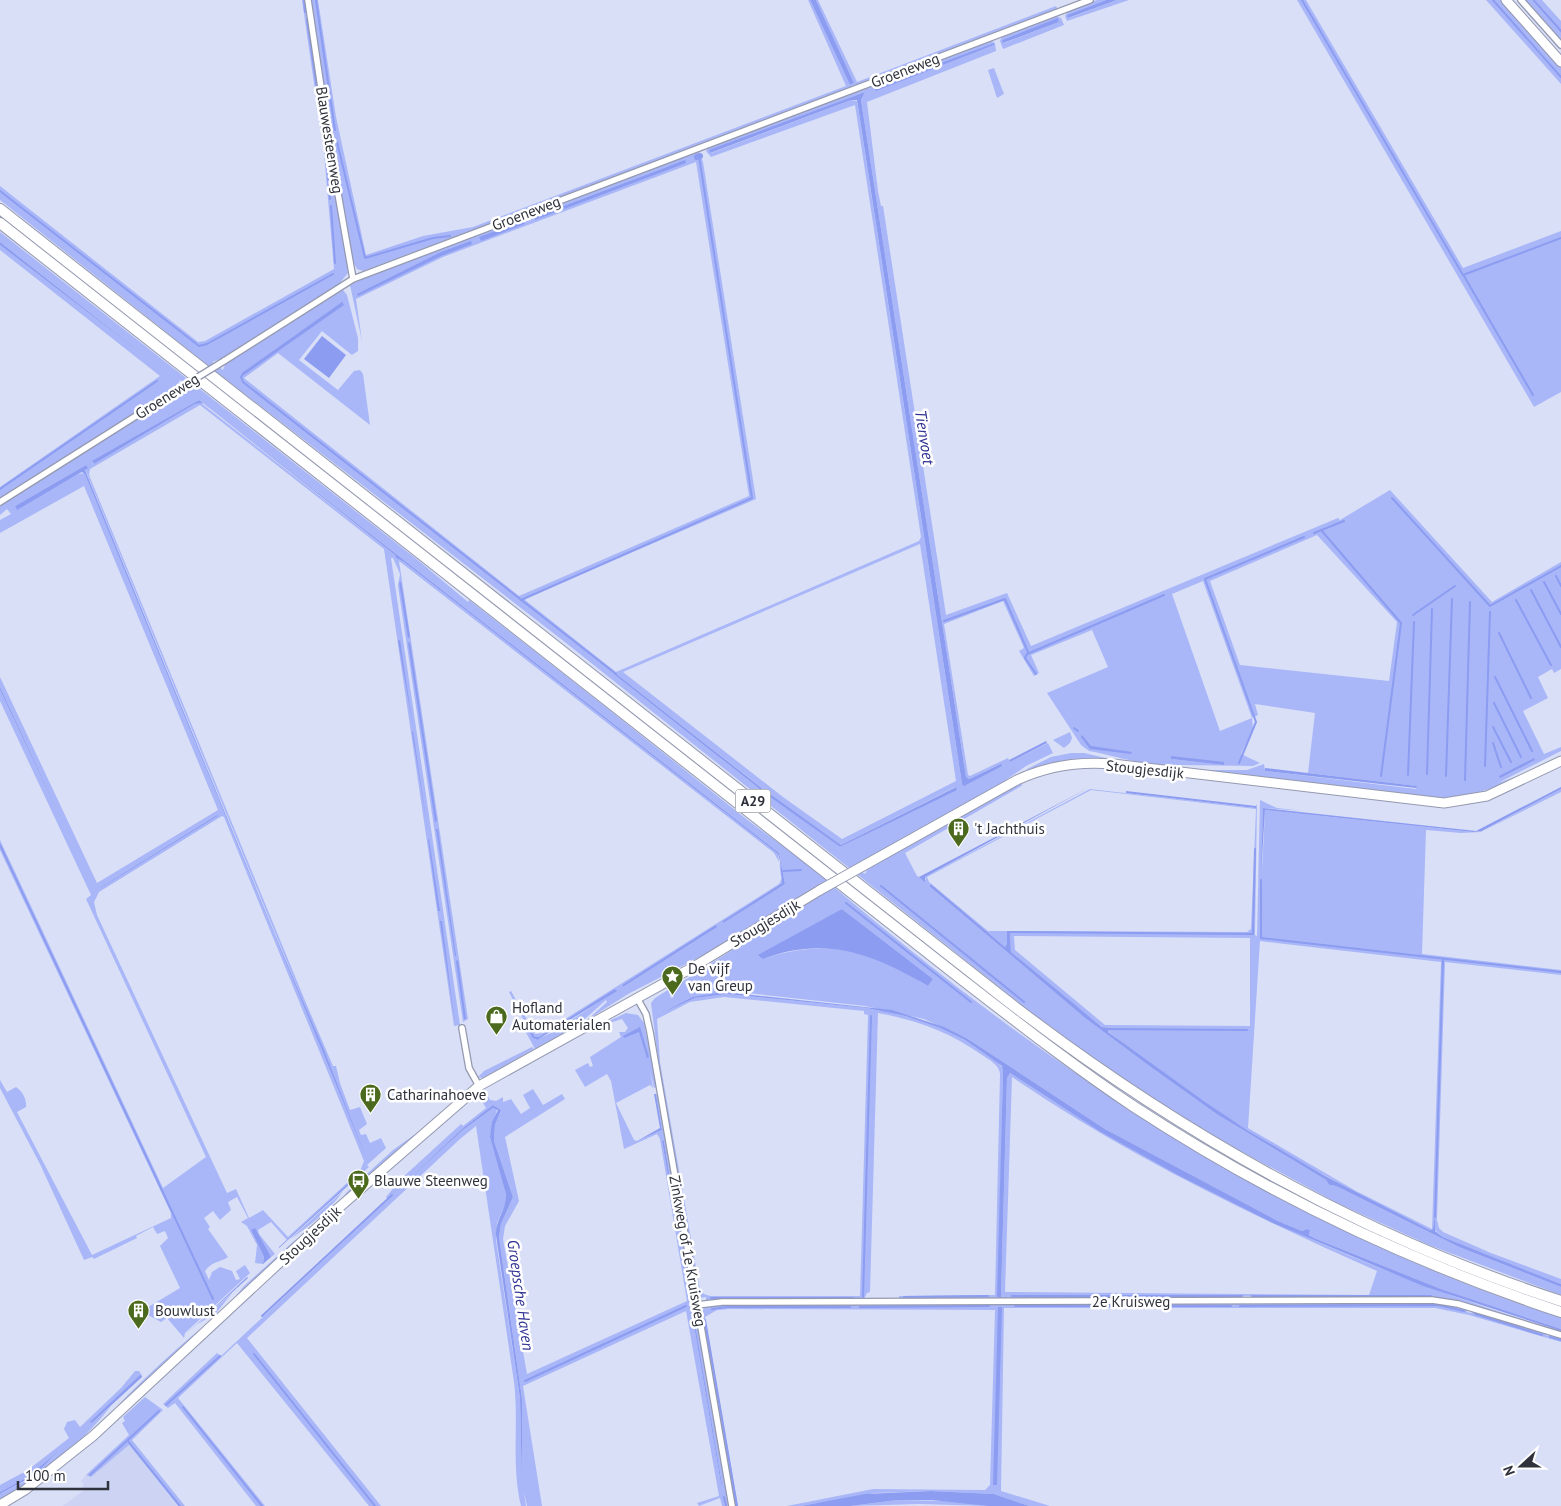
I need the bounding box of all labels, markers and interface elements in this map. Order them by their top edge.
street label: Groeneweg [868,48,942,92]
street label: Blauwesteenweg [312,85,348,195]
street label: Groeneweg [489,191,563,235]
street label: Groeneweg [131,369,203,423]
water label: Tienvoet [911,408,939,467]
street label: Stougjesdijk [1105,755,1186,783]
road number: A29 [736,789,770,812]
building icon: 't Jachthuis [946,816,970,847]
place label: 't Jachthuis [974,819,1045,838]
street label: Stougjesdijk [727,894,804,951]
place label: De vijf van Greup [688,959,753,995]
place icon: De vijf van Greup [660,965,684,996]
place label: Hofland Automaterialen [512,998,611,1034]
shop icon: Hofland Automaterialen [484,1004,508,1035]
building icon: Catharinahoeve [359,1082,383,1113]
place label: Catharinahoeve [387,1085,486,1104]
bus stop icon: Blauwe Steenweg [346,1168,370,1199]
place label: Blauwe Steenweg [374,1171,488,1190]
street label: Zinkweg of 1e Kruisweg [665,1174,711,1328]
street label: Stougjesdijk [275,1201,346,1269]
water label: Groepsche Haven [503,1238,539,1352]
street label: 2e Kruisweg [1092,1292,1170,1311]
building icon: Bouwlust [127,1298,151,1329]
place label: Bouwlust [155,1301,215,1320]
north arrow [1496,1441,1546,1491]
scale bar [18,1458,108,1490]
text: N [1499,1463,1519,1478]
text: 100 m [25,1466,66,1485]

